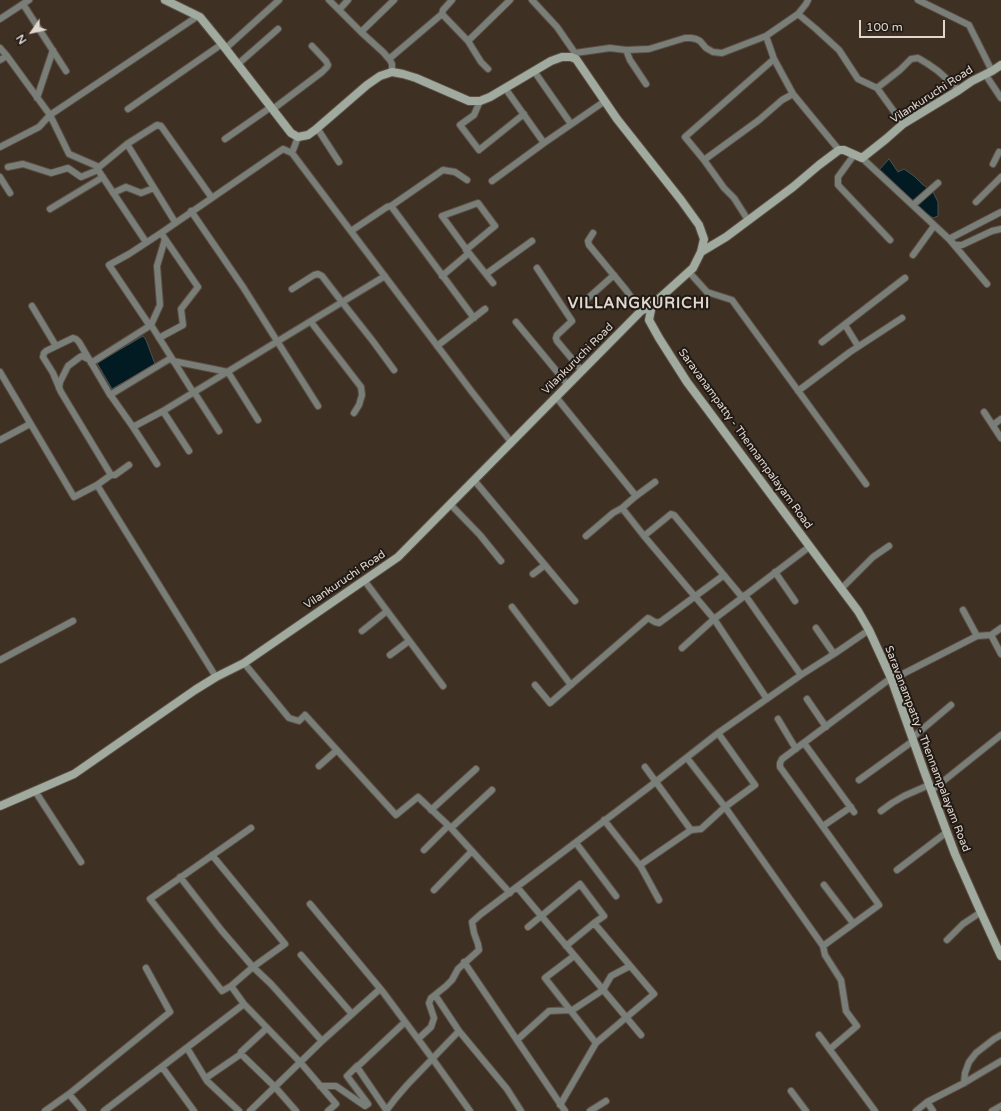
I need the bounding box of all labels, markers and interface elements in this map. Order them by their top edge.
north arrow [12,12,52,52]
scale bar [861,12,947,38]
text: 100 m [866,20,903,34]
text: N [14,32,29,46]
street label: Vilankuruchi Road [888,64,976,126]
district label: VILLANGKURICHI [568,295,710,313]
street label: Vilankuruchi Road [540,321,616,397]
street label: Saravanampatty - Thennampalayam Road [675,346,815,532]
street label: Vilankuruchi Road [302,548,388,612]
street label: Saravanampatty - Thennampalayam Road [882,644,972,854]

